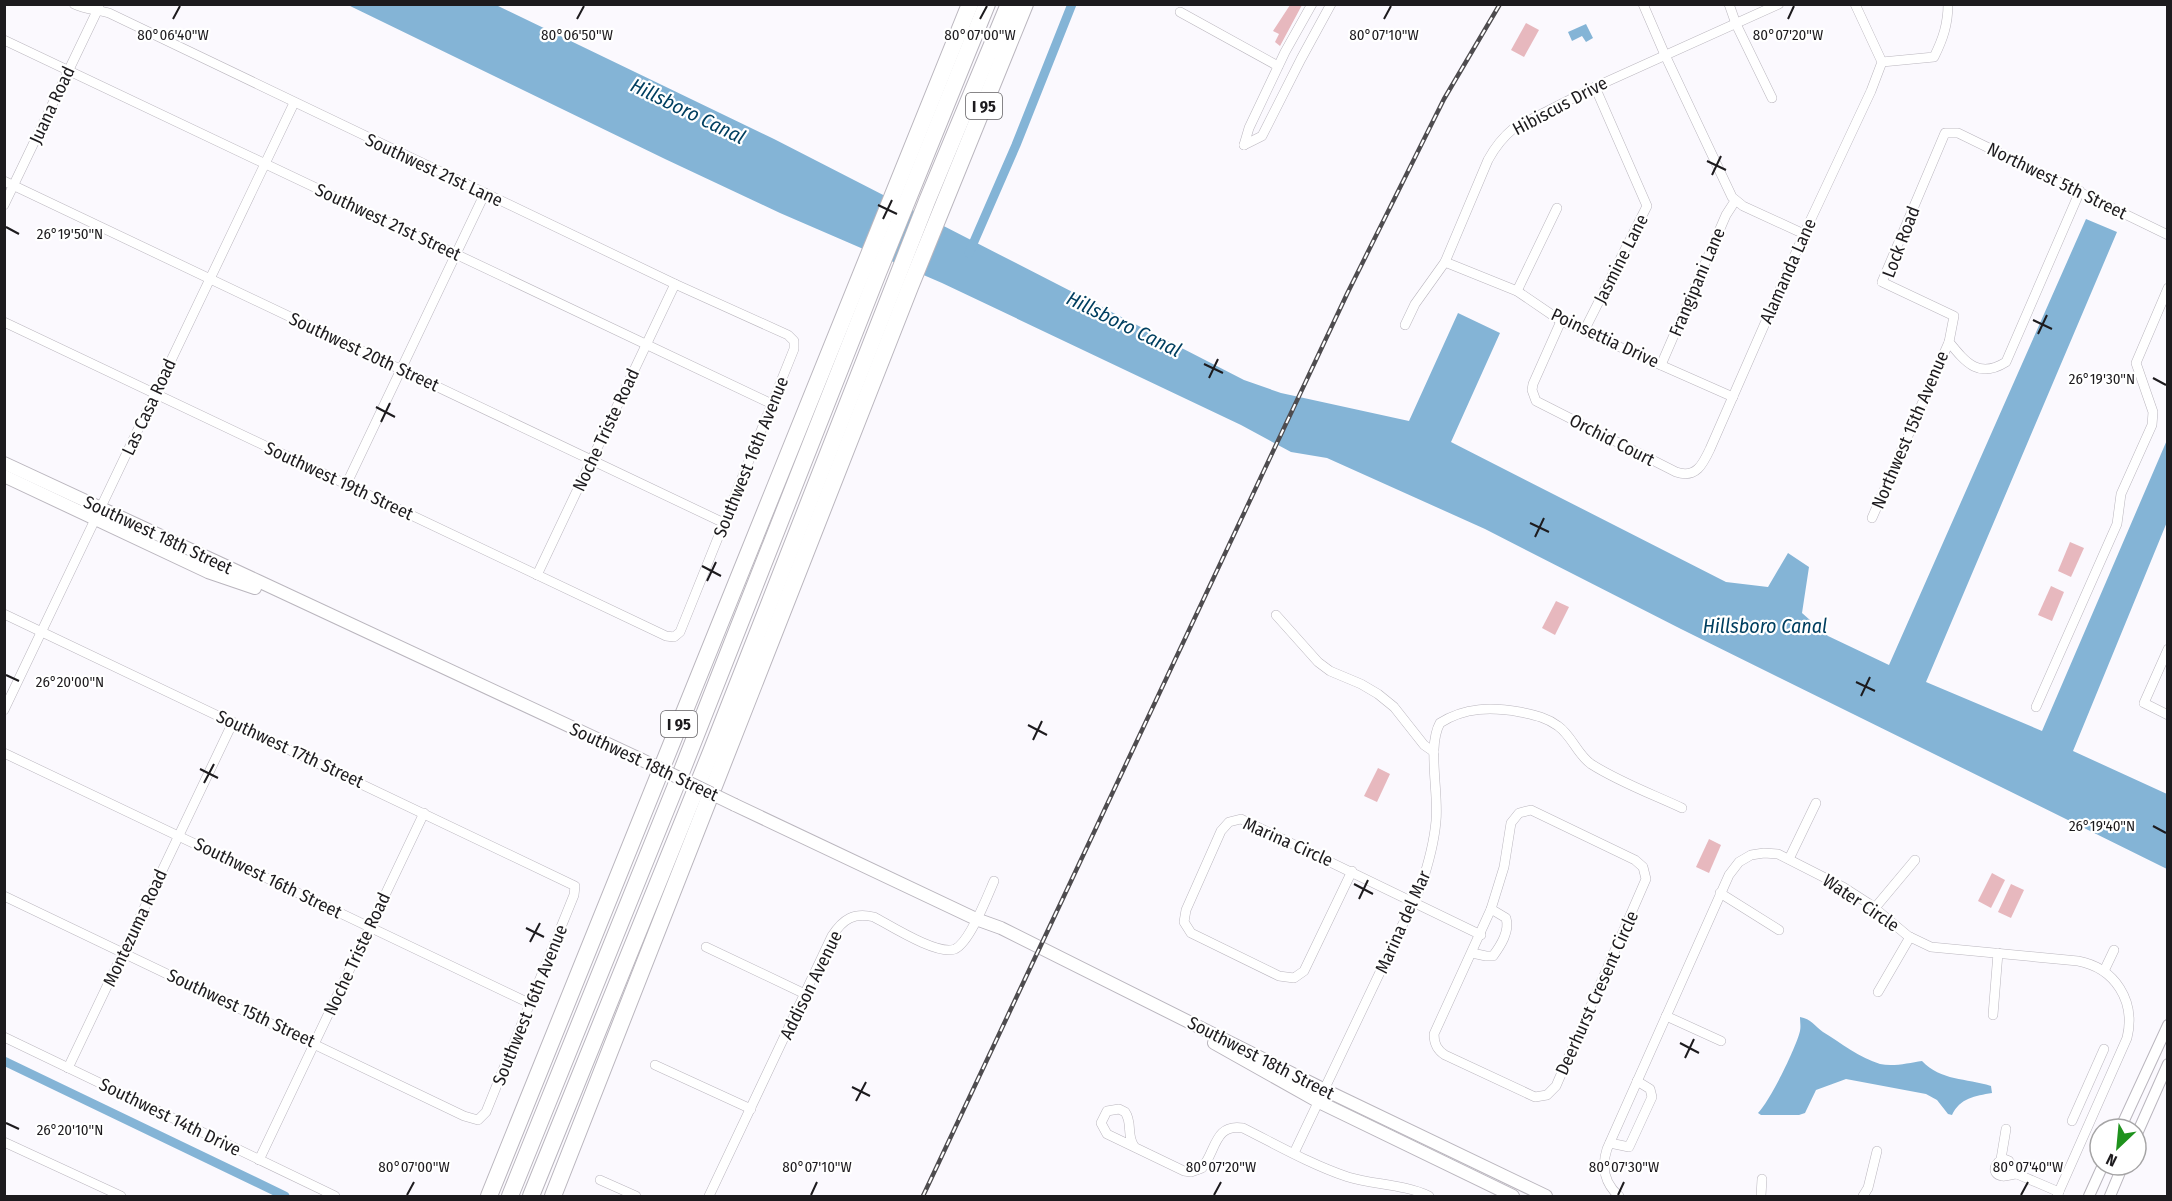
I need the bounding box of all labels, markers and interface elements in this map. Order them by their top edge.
text: 80°06'40"W [137,26,209,44]
text: 80°06'50"W [541,26,613,44]
text: 80°07'00"W [944,26,1016,44]
text: 80°07'10"W [1349,26,1419,44]
text: 80°07'20"W [1753,26,1823,44]
street label: Juana Road [24,63,80,147]
street label: Hibiscus Drive [1509,72,1611,140]
water label: Hillsboro Canal [627,73,749,149]
road number: I 95 [966,93,1002,119]
street label: Southwest 21st Lane [362,129,506,212]
street label: Northwest 5th Street [1984,138,2130,224]
street label: Southwest 21st Street [312,179,464,265]
street label: Lock Road [1877,203,1925,281]
street label: Jasmine Lane [1589,211,1653,307]
street label: Alamanda Lane [1755,215,1821,327]
street label: Frangipani Lane [1664,224,1730,340]
text: 26°19'50"N [37,225,103,243]
water label: Hillsboro Canal [1063,286,1185,362]
street label: Poinsettia Drive [1548,303,1662,373]
street label: Southwest 20th Street [286,308,443,396]
street label: Northwest 15th Avenue [1867,348,1953,512]
street label: Las Casa Road [117,355,181,459]
street label: Noche Triste Road [568,365,644,495]
text: 26°19'30"N [2069,370,2135,388]
street label: Southwest 16th Avenue [709,373,793,541]
street label: Orchid Court [1566,409,1658,471]
street label: Southwest 19th Street [261,437,417,525]
street label: Southwest 18th Street [80,491,236,579]
water label: Hillsboro Canal [1703,614,1827,638]
text: 26°20'00"N [36,673,104,691]
street label: Southwest 17th Street [213,705,367,793]
road number: I 95 [661,711,697,737]
street label: Southwest 18th Street [566,718,722,806]
street label: Marina Circle [1240,812,1336,872]
text: 26°19'40"N [2069,817,2135,835]
street label: Southwest 16th Street [191,833,345,923]
street label: Montezuma Road [98,866,172,990]
street label: Marina del Mar [1370,866,1436,977]
street label: Water Circle [1819,869,1904,937]
street label: Noche Triste Road [319,889,395,1019]
street label: Deerhurst Cresent Circle [1551,907,1643,1079]
street label: Southwest 16th Avenue [488,921,572,1089]
street label: Addison Avenue [775,927,847,1043]
street label: Southwest 15th Street [164,964,319,1052]
street label: Southwest 18th Street [1184,1012,1338,1105]
street label: Southwest 14th Drive [95,1073,245,1161]
north arrow [2088,1117,2148,1177]
text: 26°20'10"N [37,1121,103,1139]
text: N [2103,1149,2120,1171]
text: 80°07'00"W [378,1158,450,1176]
text: 80°07'10"W [782,1158,852,1176]
text: 80°07'20"W [1186,1158,1256,1176]
text: 80°07'30"W [1589,1158,1659,1176]
text: 80°07'40"W [1993,1158,2063,1176]

